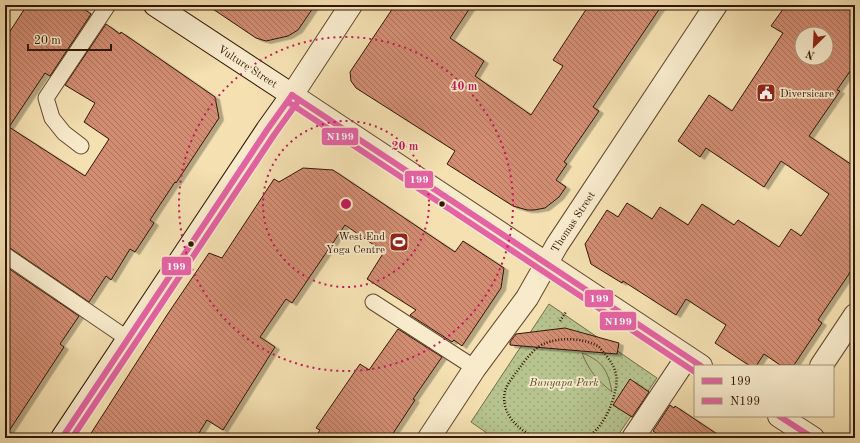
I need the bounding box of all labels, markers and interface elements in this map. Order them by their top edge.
scale bar [28,26,111,52]
north arrow [794,26,834,66]
text: 20 m [34,35,61,47]
street label: Vulture Street [216,44,279,91]
text: N [804,47,817,60]
text: 40 m [451,81,478,93]
public building icon: Diversicare [755,82,777,104]
place label: Diversicare [780,89,834,100]
line badge: N199 [321,127,359,146]
text: N199 [326,132,354,143]
text: 20 m [392,141,419,153]
line badge: 199 [404,170,434,189]
text: 199 [409,175,429,186]
street label: Thomas Street [550,190,598,255]
centre of rings [339,197,353,211]
unlabelled marker [437,199,447,209]
sports icon: West End Yoga Centre [388,231,410,253]
place label: West End Yoga Centre [326,232,385,256]
unlabelled marker [186,239,196,249]
line badge: 199 [161,256,192,276]
text: 199 [166,262,186,273]
line badge: 199 [584,289,614,308]
text: 199 [589,294,609,305]
line badge: N199 [599,311,637,331]
text: N199 [604,317,632,328]
legend [694,365,834,417]
text: 199 [730,376,751,388]
park label: Bunyapa Park [528,378,599,389]
text: N199 [730,396,760,408]

